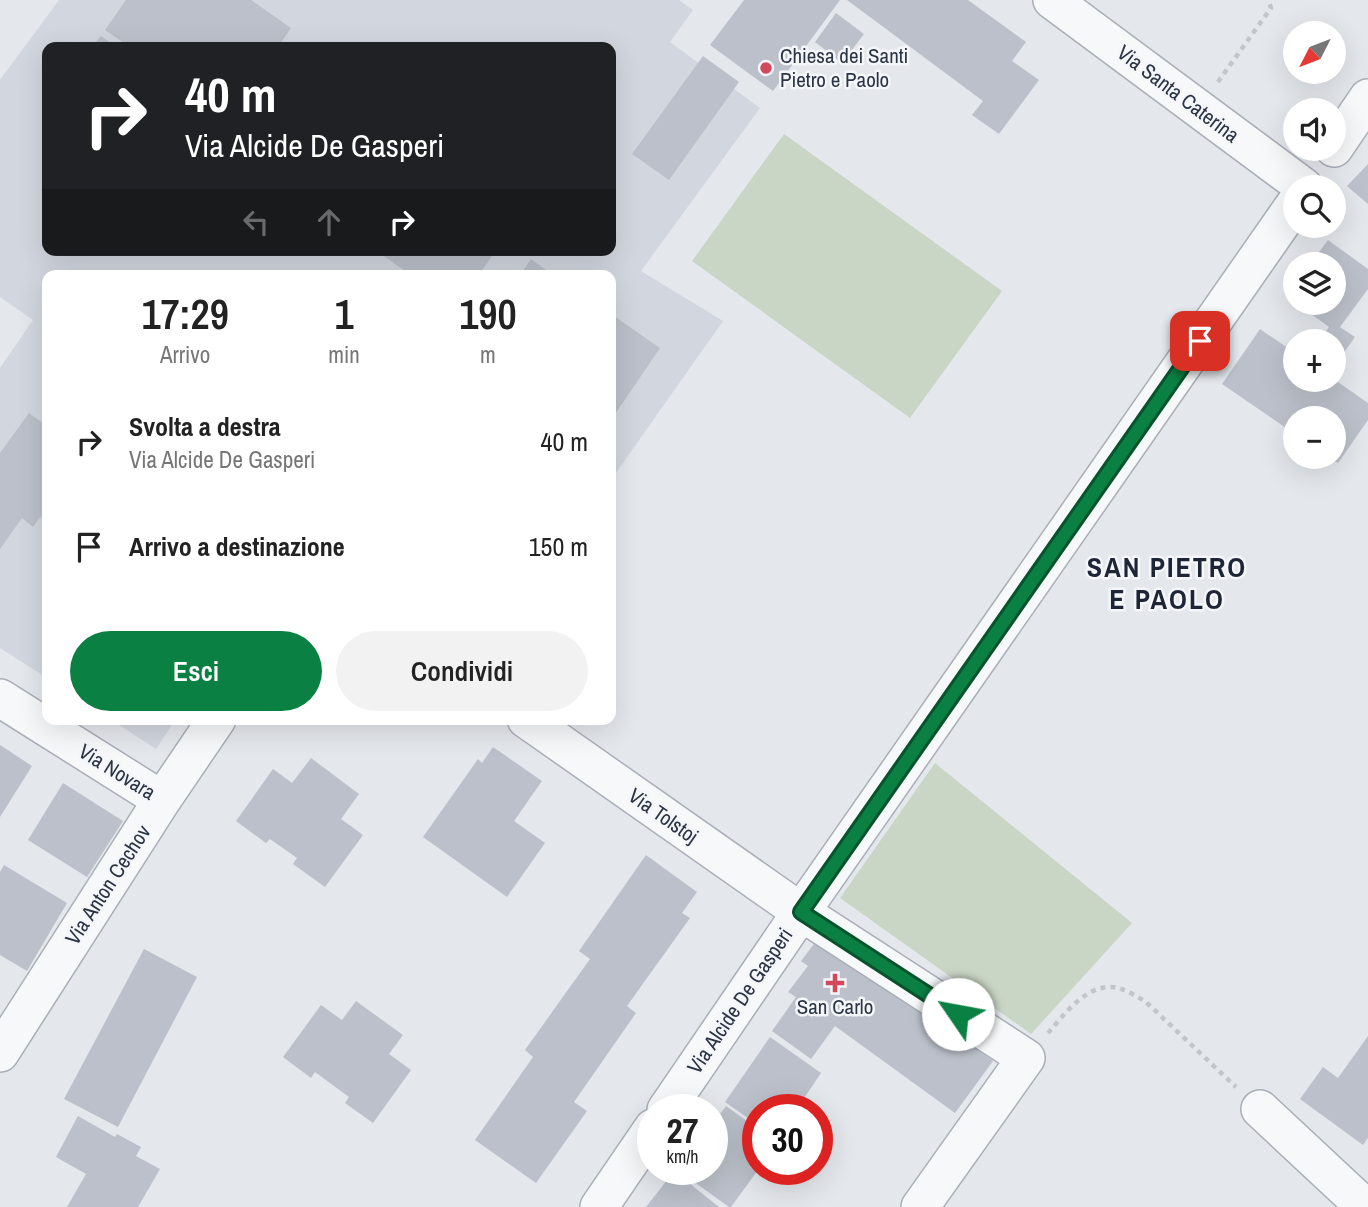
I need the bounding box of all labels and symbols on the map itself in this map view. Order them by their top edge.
north arrow [1283,21,1346,84]
street label: Via Santa Caterina [1111,38,1246,149]
place label: Chiesa dei Santi Pietro e Paolo [780,41,908,94]
marker: Chiesa dei Santi Pietro e Paolo [758,60,774,76]
pin [1170,311,1230,371]
district label: SAN PIETRO E PAOLO [1087,548,1247,618]
street label: Via Novara [73,737,162,807]
street label: Via Tolstoj [623,781,704,850]
street label: Via Anton Cechov [58,819,157,950]
street label: Via Alcide De Gasperi [680,922,799,1079]
marker: San Carlo [827,975,843,991]
position arrow [921,977,995,1051]
place label: San Carlo [797,992,873,1021]
speed limit sign: 30 [742,1094,833,1185]

